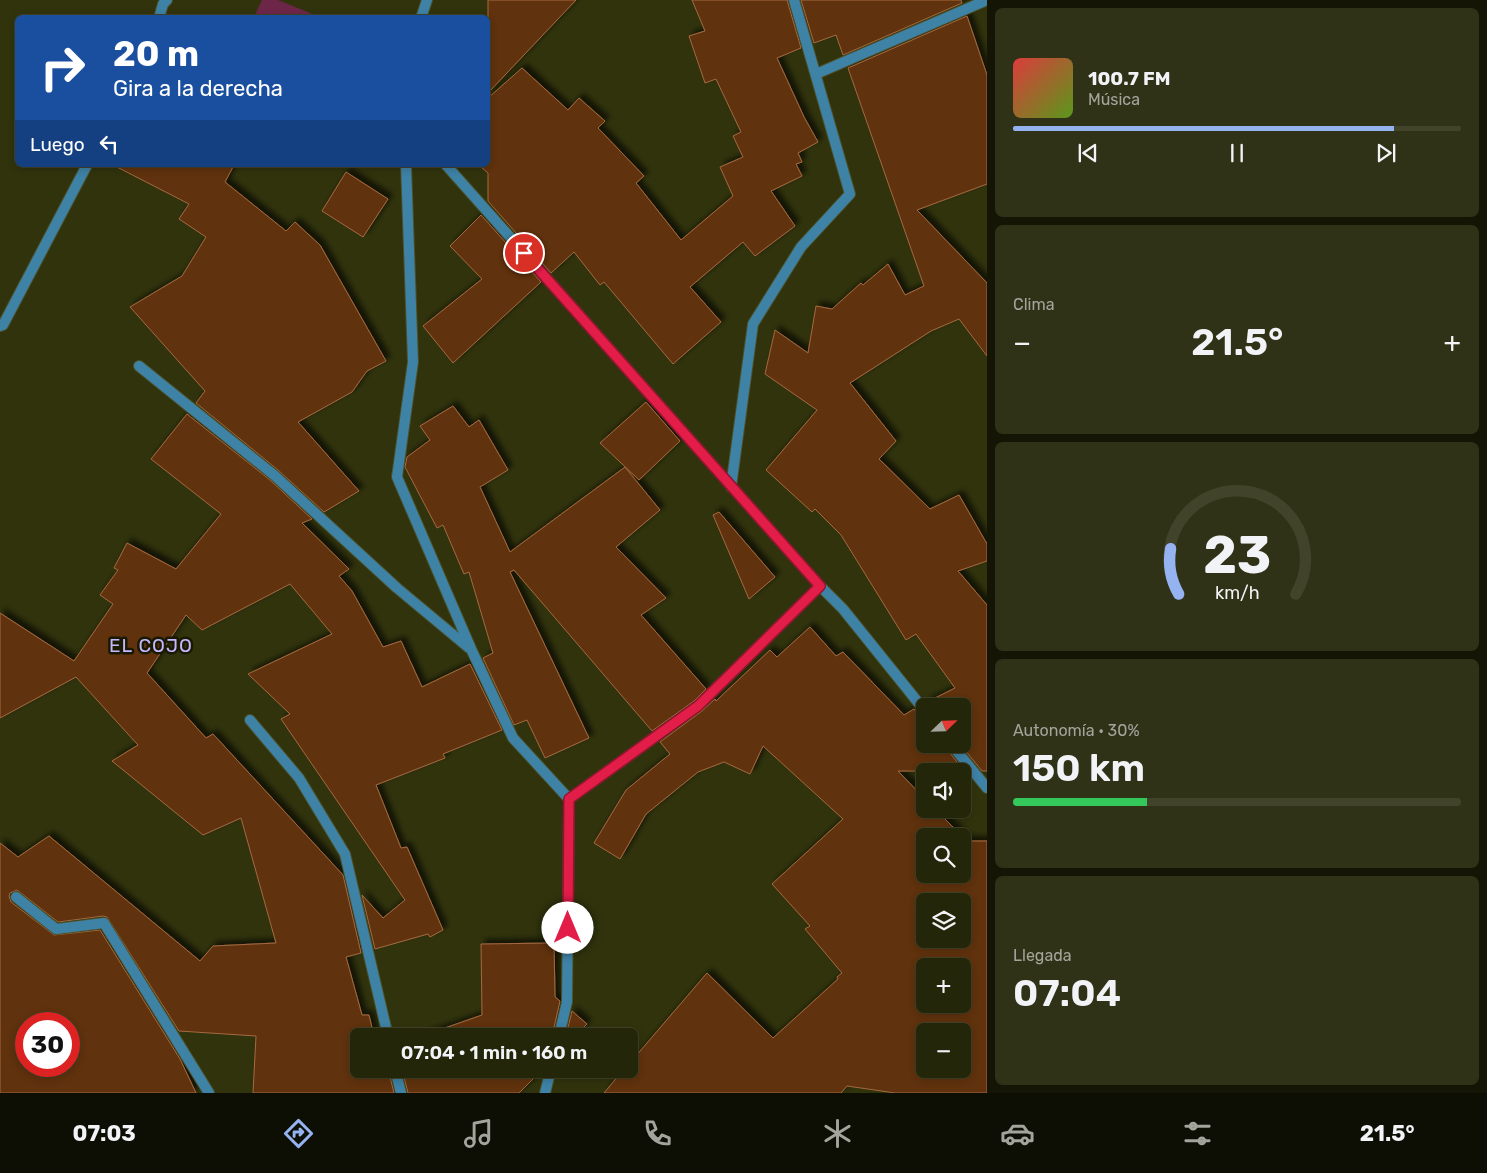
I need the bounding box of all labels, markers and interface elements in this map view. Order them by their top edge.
text: 20 m [113,33,199,75]
icon: right [30,35,95,100]
text: 100.7 FM [1088,67,1170,90]
text: Gira a la derecha [113,75,283,102]
text: Música [1088,90,1140,109]
icon: left [95,130,123,158]
text: Luego [30,133,85,156]
icon: previous [1074,139,1102,167]
icon: pause [1223,139,1251,167]
icon: next [1372,139,1400,167]
pin [503,232,545,274]
icon: arrive [510,239,538,267]
text: Clima [1013,295,1054,314]
text: 21.5° [1191,319,1283,365]
text: − [1013,326,1031,359]
text: + [1444,326,1461,359]
text: 23 [1203,524,1271,586]
text: km/h [1215,582,1259,603]
district label: EL COJO [109,634,193,657]
north arrow [916,698,971,752]
map controls [916,698,971,1078]
text: Autonomía · 30% [1013,721,1140,740]
text: 150 km [1013,745,1145,791]
button: sound [916,763,971,818]
button: search [916,828,971,883]
button: layers [916,893,971,948]
position arrow [541,901,593,953]
text: Llegada [1013,946,1072,965]
button: + [916,958,971,1013]
text: 07:04 [1013,970,1121,1016]
speed limit sign: 30 [15,1012,80,1077]
button: − [916,1023,971,1078]
text: 07:04 · 1 min · 160 m [401,1041,587,1064]
icon: directions [281,1116,316,1151]
icon: music [461,1116,496,1151]
icon: phone [640,1116,675,1151]
icon: climate [820,1116,855,1151]
icon: car [1000,1116,1035,1151]
icon: filters [1180,1116,1215,1151]
text: 07:03 [72,1120,136,1147]
text: 21.5° [1360,1120,1415,1147]

